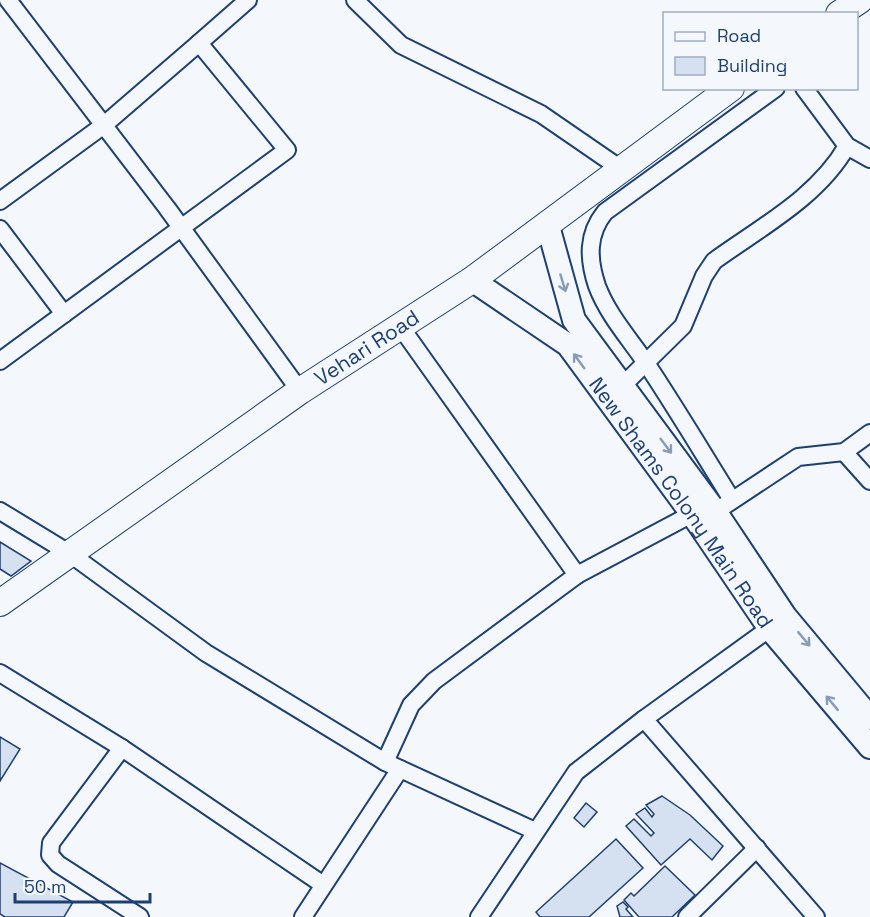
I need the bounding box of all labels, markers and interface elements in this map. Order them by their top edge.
legend [663,12,858,90]
text: Road [717,24,761,47]
text: Building [717,54,787,77]
one-way arrow [558,273,569,292]
street label: Vehari Road [309,304,424,391]
one-way arrow [573,353,585,369]
street label: New Shams Colony Main Road [583,372,780,633]
one-way arrow [660,438,672,454]
one-way arrow [797,631,810,647]
one-way arrow [825,696,839,711]
scale bar [15,866,150,904]
text: 50 m [24,875,66,898]

